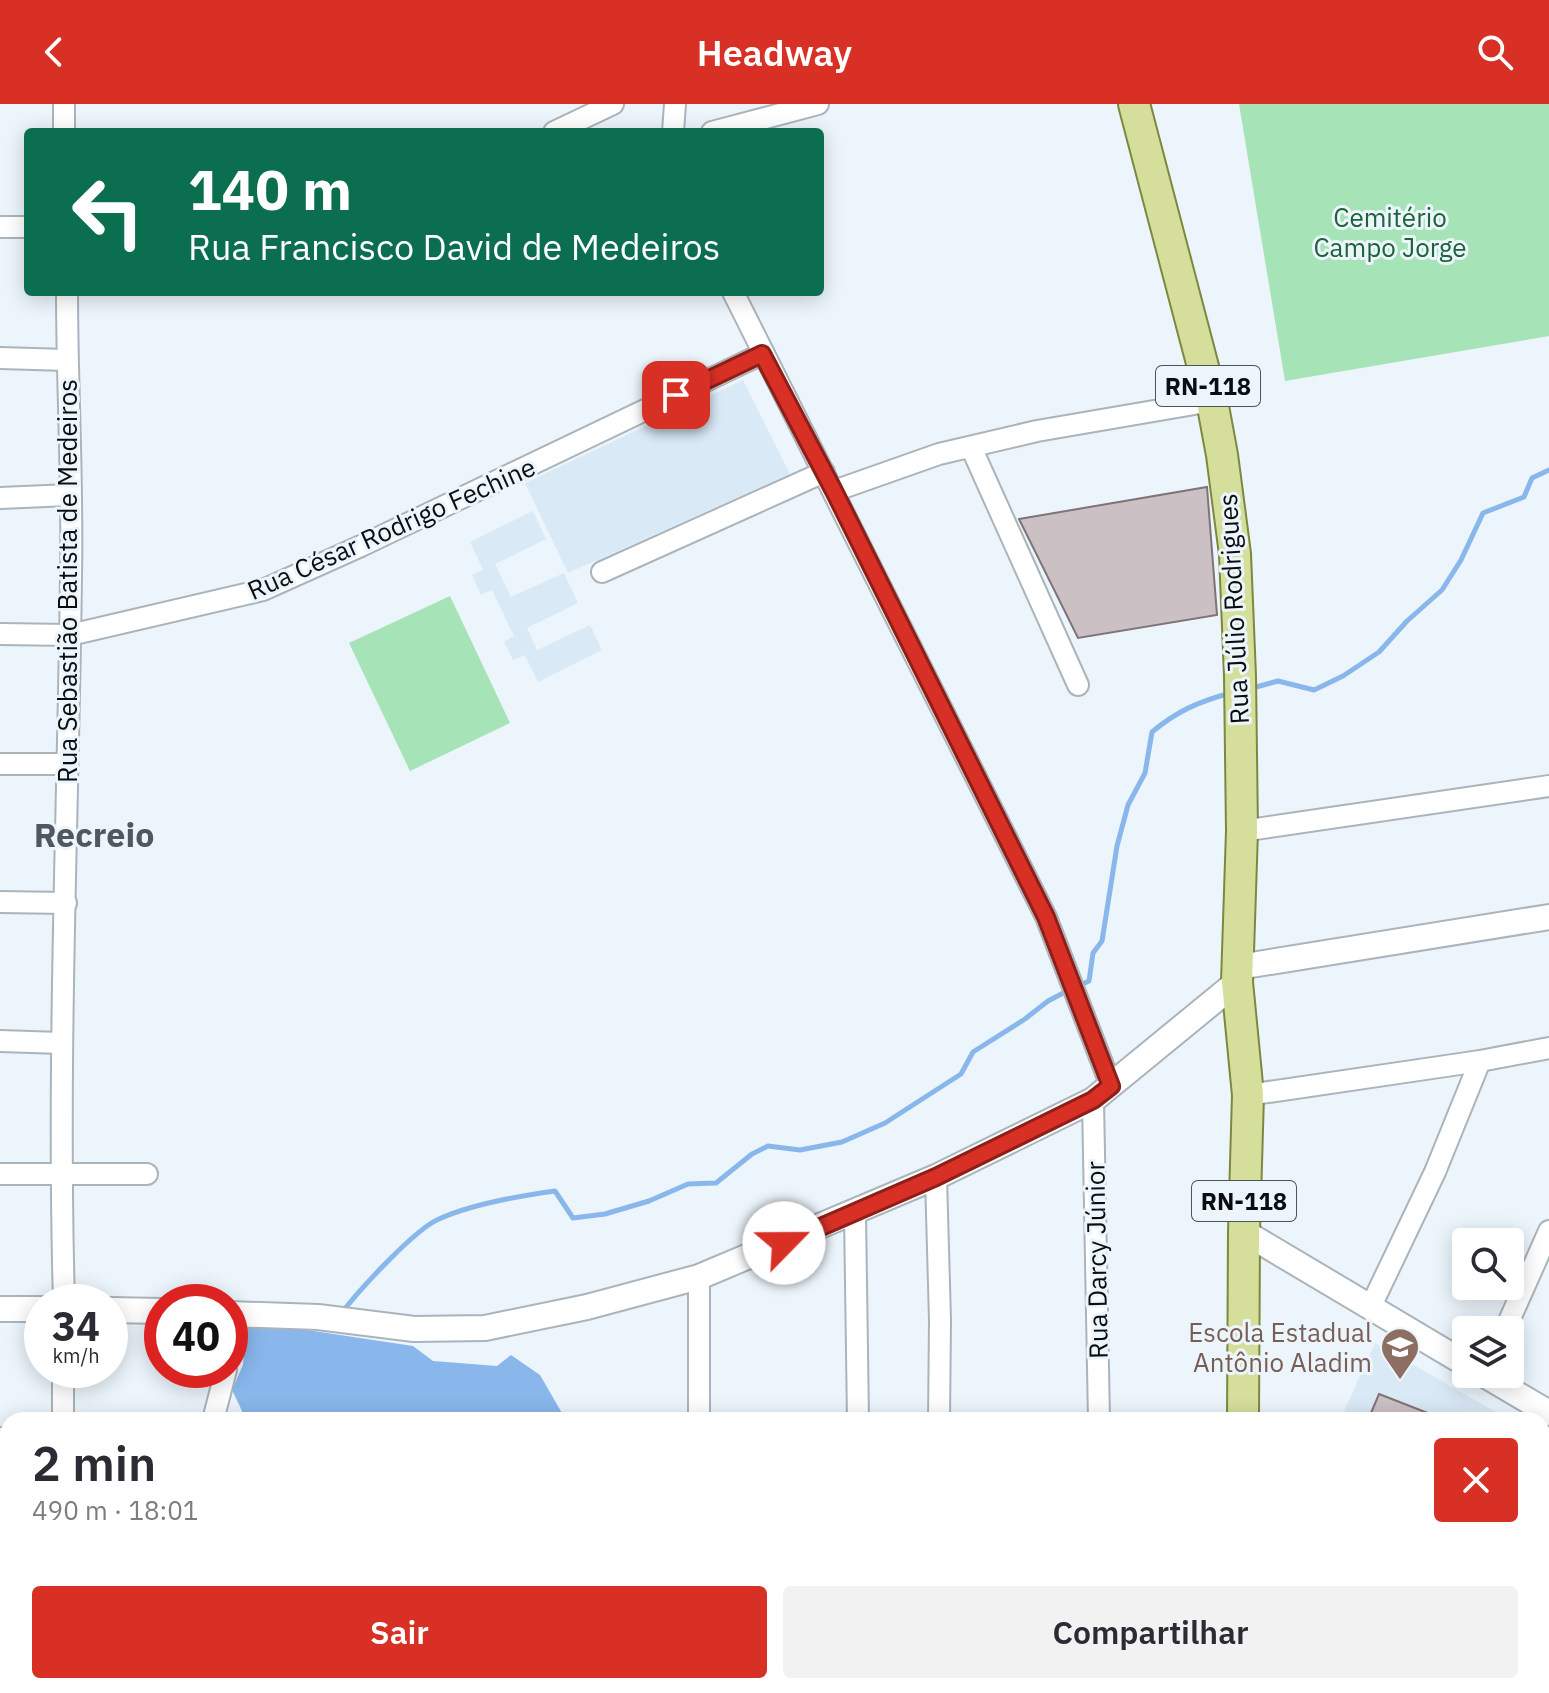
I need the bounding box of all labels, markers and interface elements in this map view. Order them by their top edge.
text: Headway [697,29,852,76]
icon: back [32,30,76,74]
icon: search [1473,30,1517,74]
text: 140 m [188,153,352,225]
icon: left [56,160,160,264]
park label: Cemitério Campo Jorge [1313,200,1467,264]
text: Rua Francisco David de Medeiros [188,223,720,270]
pin [642,361,710,429]
road number: RN-118 [1156,366,1260,406]
icon: arrive [654,373,698,417]
street label: Rua Sebastião Batista de Medeiros [50,379,84,783]
street label: Rua César Rodrigo Fechine [242,449,540,607]
street label: Rua Júlio Rodrigues [1210,493,1256,725]
district label: Recreio [34,812,154,856]
street label: Rua Darcy Júnior [1077,1160,1115,1359]
road number: RN-118 [1192,1181,1296,1221]
position arrow [742,1201,826,1285]
map controls [1452,1228,1524,1388]
button: search [1452,1228,1524,1300]
speed limit sign: 40 [144,1284,248,1388]
text: 34 [52,1300,100,1352]
place label: Escola Estadual Antônio Aladim [1188,1315,1372,1379]
button: layers [1452,1316,1524,1388]
school or university icon: Escola Estadual Antônio Aladim [1379,1326,1421,1381]
text: km/h [52,1342,100,1369]
text: 2 min [32,1432,156,1494]
button: close [1434,1438,1518,1522]
text: 490 m · 18:01 [32,1493,198,1527]
button: Sair [32,1586,767,1678]
button: Compartilhar [783,1586,1518,1678]

